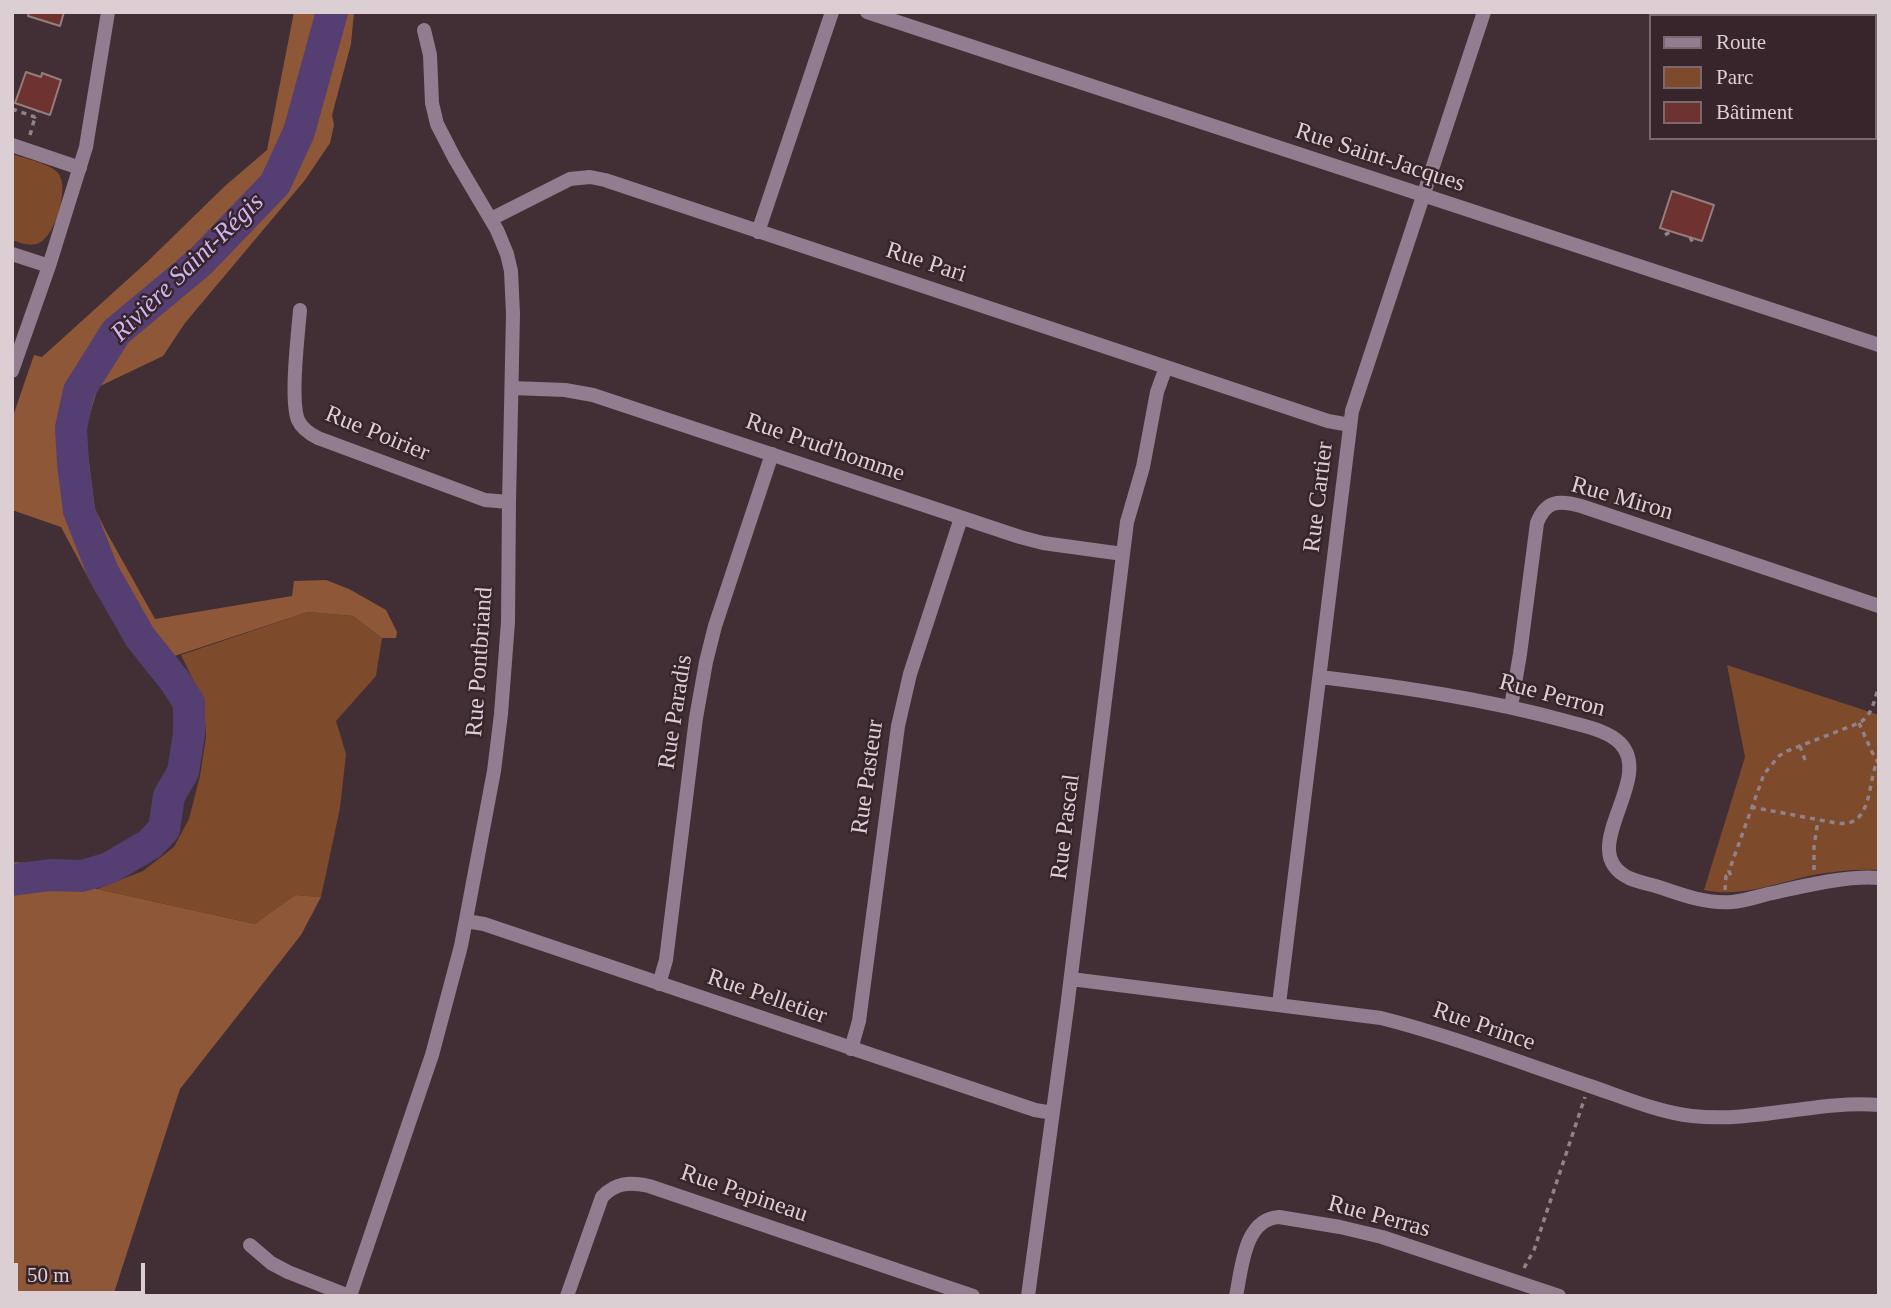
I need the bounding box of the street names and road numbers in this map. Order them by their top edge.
street label: Rue Saint-Jacques [1292,117,1468,199]
street label: Rue Pari [882,236,970,290]
street label: Rue Poirier [321,400,433,468]
street label: Rue Prud'homme [742,407,908,489]
street label: Rue Cartier [1298,440,1340,554]
street label: Rue Miron [1568,471,1676,527]
street label: Rue Pontbriand [460,586,500,738]
street label: Rue Paradis [653,653,699,771]
street label: Rue Perron [1496,668,1608,724]
street label: Rue Pasteur [846,718,890,836]
street label: Rue Pascal [1045,773,1087,881]
street label: Rue Pelletier [703,963,831,1031]
street label: Rue Prince [1429,996,1539,1058]
street label: Rue Papineau [677,1159,811,1229]
street label: Rue Perras [1325,1190,1433,1244]

